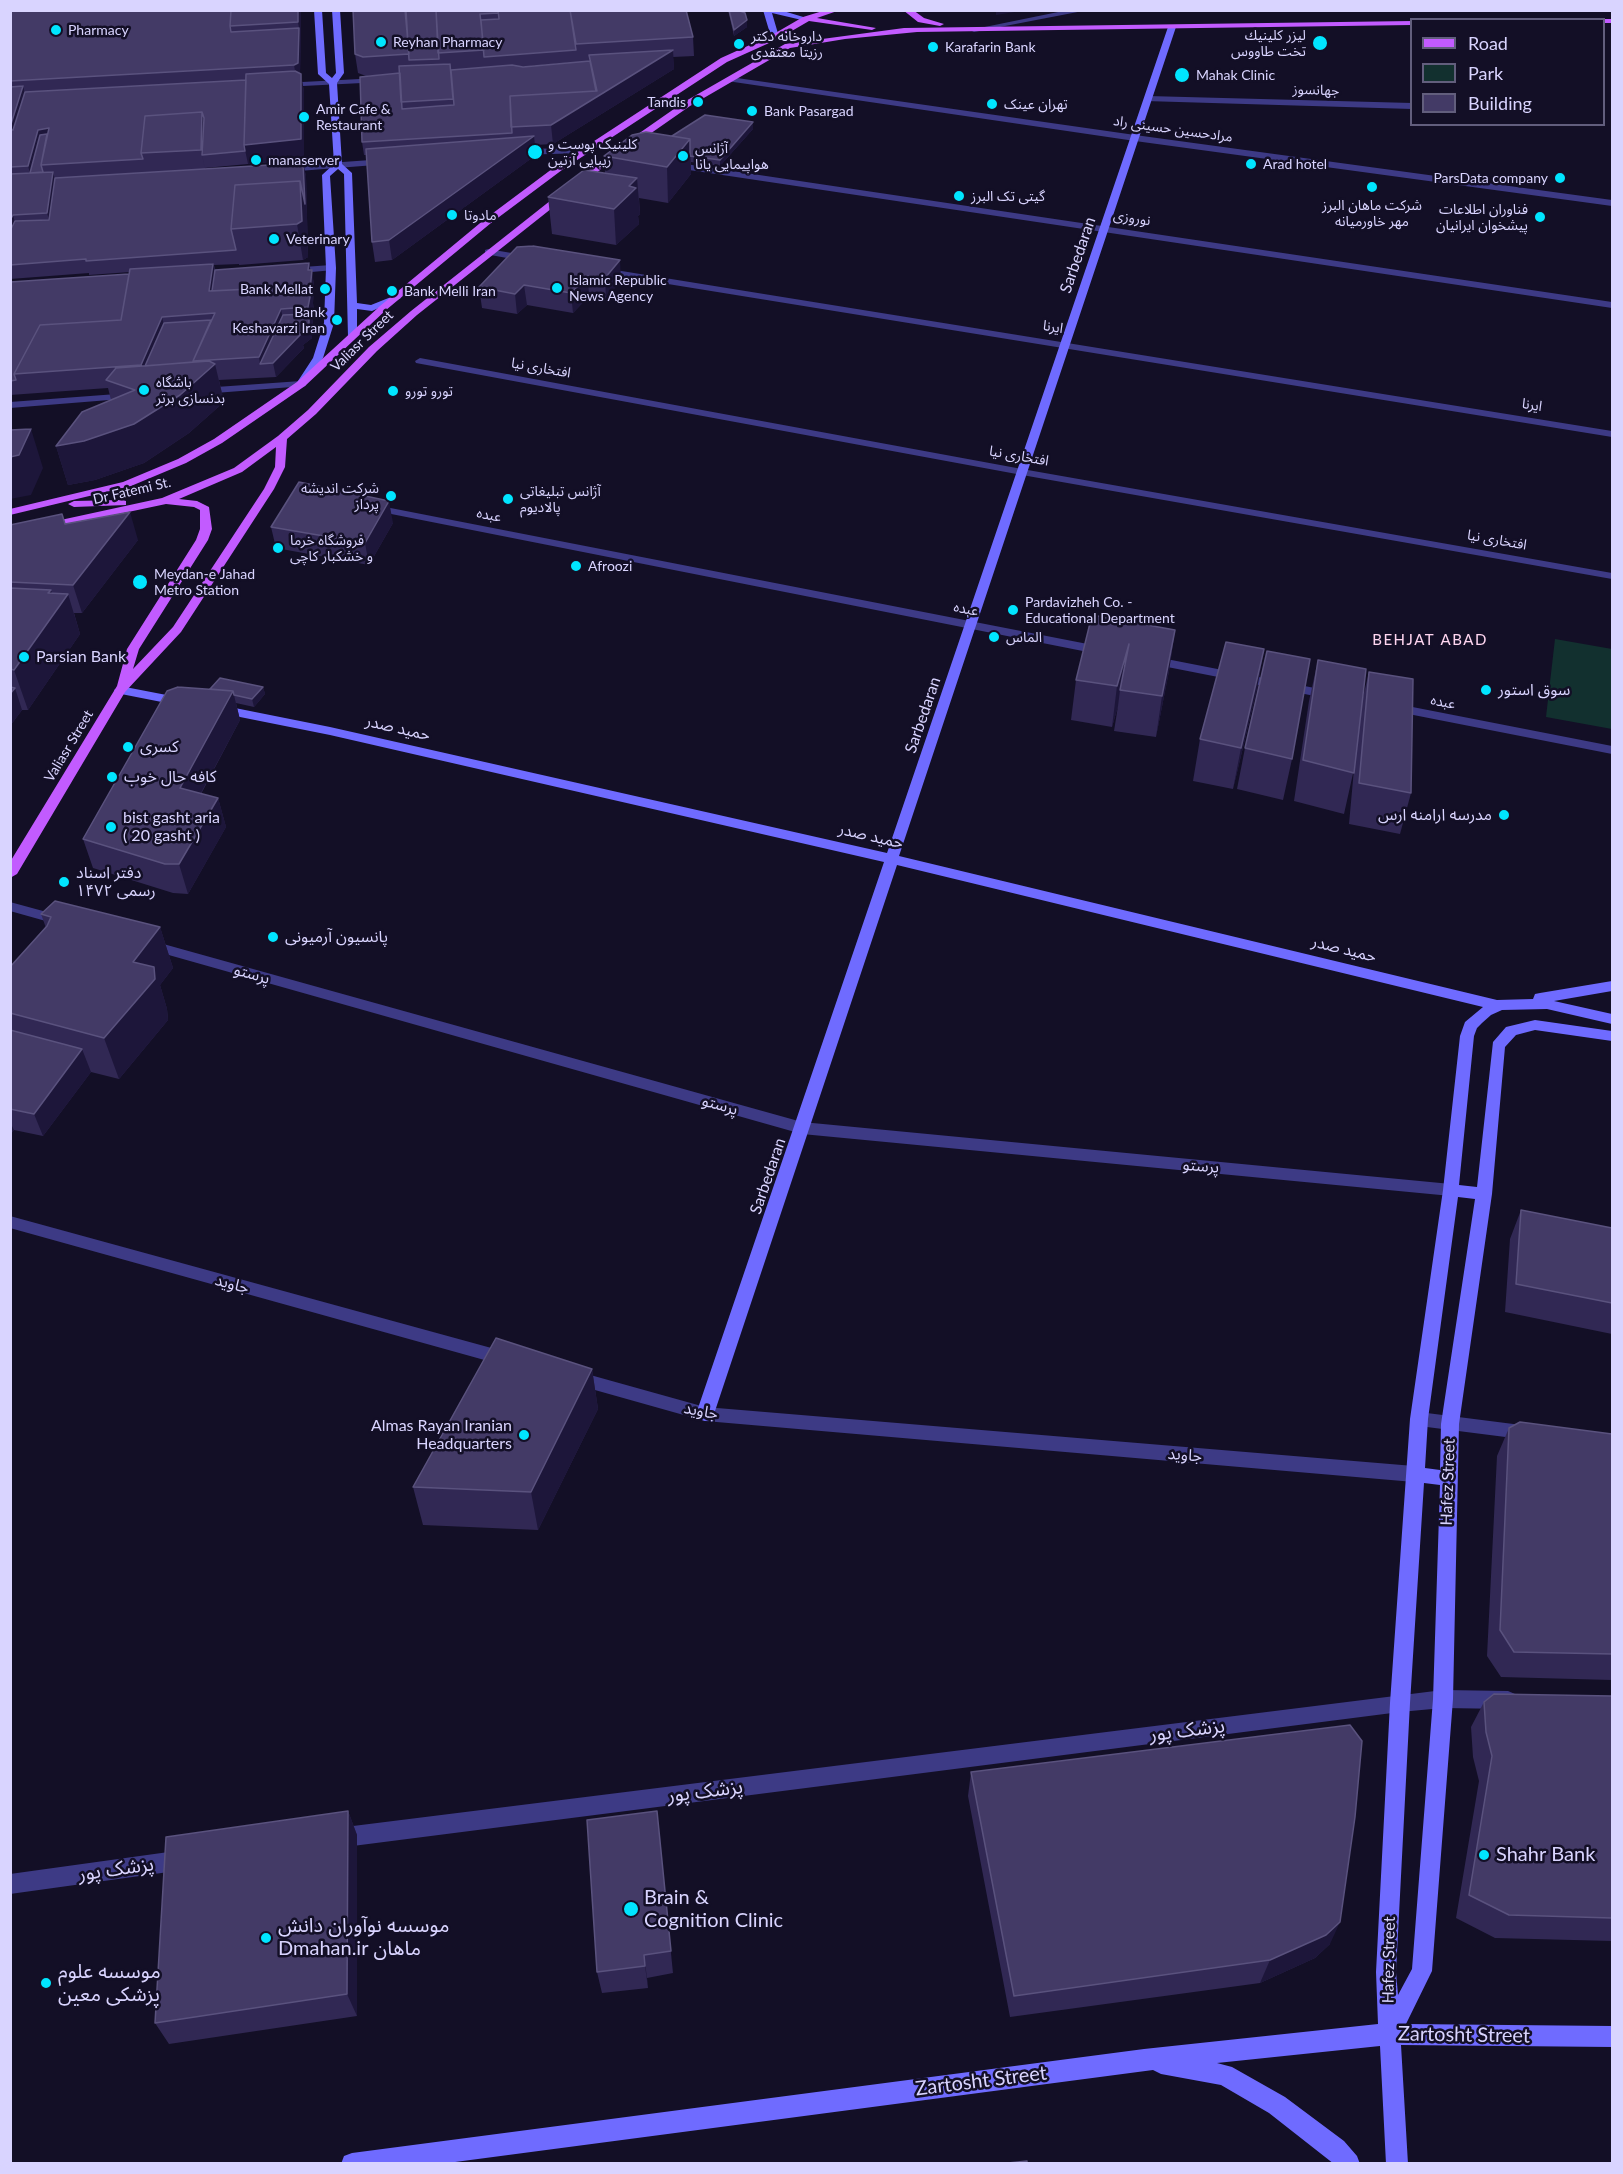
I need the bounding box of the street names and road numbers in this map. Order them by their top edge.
street label: جهانسوز [1292,81,1340,99]
street label: مرادحسین حسینی راد [1112,112,1234,146]
street label: نوروزی [1112,207,1152,229]
street label: Sarbedaran [1056,214,1100,296]
street label: Valiasr Street [327,307,397,375]
street label: ايرنا [1042,317,1064,337]
street label: افتخاری نیا [510,354,572,382]
street label: ايرنا [1521,395,1543,415]
street label: افتخاری نیا [988,442,1050,470]
street label: Dr Fatemi St. [91,474,173,508]
street label: عبده [475,504,503,526]
street label: افتخاری نیا [1466,526,1528,554]
street label: عبده [952,598,980,620]
street label: Sarbedaran [901,674,945,756]
street label: عبده [1429,691,1457,713]
street label: Valiasr Street [41,707,97,785]
street label: حمید صدر [364,711,432,745]
street label: حمید صدر [837,819,905,853]
street label: حمید صدر [1310,932,1378,966]
street label: پرستو [232,960,272,988]
street label: پرستو [700,1091,740,1119]
street label: Sarbedaran [746,1135,790,1217]
street label: پرستو [1182,1155,1220,1177]
street label: جاوید [213,1270,251,1298]
street label: جاوید [682,1398,720,1424]
street label: Hafez Street [1437,1438,1459,1526]
street label: جاوید [1167,1444,1203,1466]
street label: پزشک پور [1148,1713,1226,1747]
street label: پزشک پور [666,1774,744,1808]
street label: پزشک پور [77,1852,155,1886]
street label: Hafez Street [1379,1916,1399,2004]
street label: Zartosht Street [1398,2022,1530,2048]
street label: Zartosht Street [914,2061,1048,2101]

